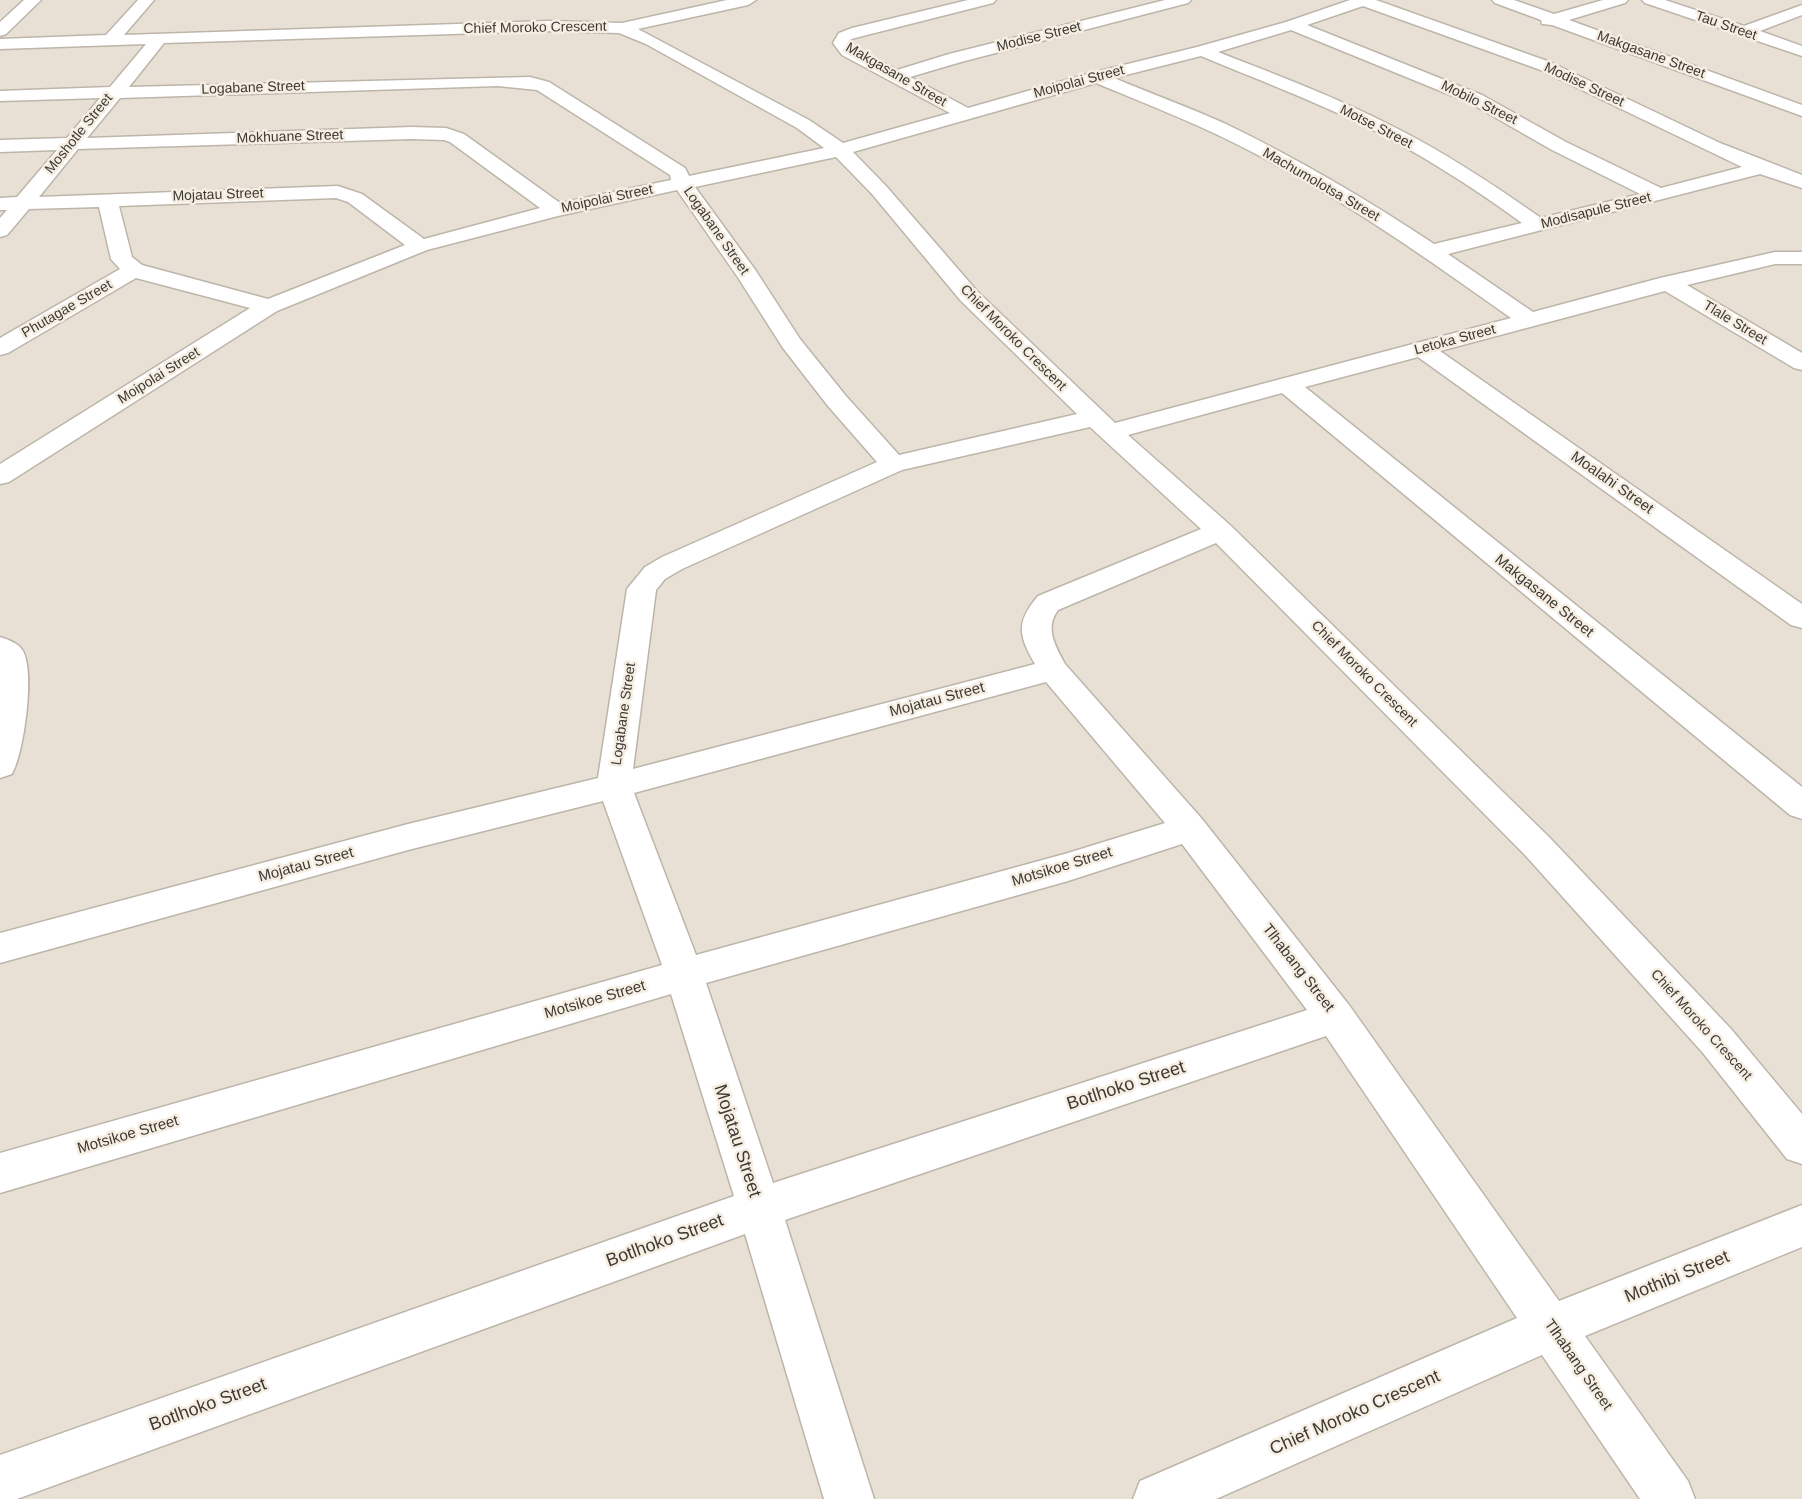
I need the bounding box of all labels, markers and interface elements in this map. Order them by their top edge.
street label: Tau Street [1693,8,1759,44]
street label: Chief Moroko Crescent [463,18,607,38]
street label: Modise Street [995,18,1083,56]
street label: Makgasane Street [1595,28,1707,82]
street label: Makgasane Street [843,39,949,111]
street label: Modise Street [1541,59,1627,111]
street label: Moipolai Street [1032,62,1126,102]
street label: Mobilo Street [1438,77,1520,129]
street label: Logabane Street [201,78,305,98]
street label: Moshotle Street [42,91,116,177]
street label: Motse Street [1337,102,1415,152]
street label: Mokhuane Street [236,127,344,147]
street label: Machumolotsa Street [1260,145,1382,225]
street label: Moipolai Street [560,181,654,217]
street label: Logabane Street [679,184,753,278]
street label: Mojatau Street [172,185,264,205]
street label: Modisapule Street [1539,189,1653,233]
street label: Phutagae Street [19,276,115,342]
street label: Chief Moroko Crescent [956,281,1070,395]
street label: Tlale Street [1700,297,1770,349]
street label: Letoka Street [1413,321,1497,359]
street label: Moipolai Street [115,344,203,408]
street label: Moalahi Street [1567,448,1657,518]
street label: Makgasane Street [1491,551,1597,641]
street label: Chief Moroko Crescent [1307,617,1421,731]
street label: Logabane Street [608,662,640,766]
street label: Mojatau Street [888,679,986,721]
street label: Motsikoe Street [1010,843,1114,891]
street label: Mojatau Street [257,844,355,886]
street label: Tlhabang Street [1258,920,1338,1016]
street label: Chief Moroko Crescent [1647,966,1755,1084]
street label: Motsikoe Street [542,977,648,1023]
street label: Botlhoko Street [1064,1057,1188,1115]
street label: Mojatau Street [709,1082,765,1200]
street label: Motsikoe Street [75,1112,181,1158]
street label: Botlhoko Street [603,1210,727,1272]
street label: Mothibi Street [1621,1246,1733,1308]
street label: Tlhabang Street [1540,1316,1616,1414]
street label: Chief Moroko Crescent [1267,1366,1443,1460]
street label: Botlhoko Street [146,1374,270,1436]

